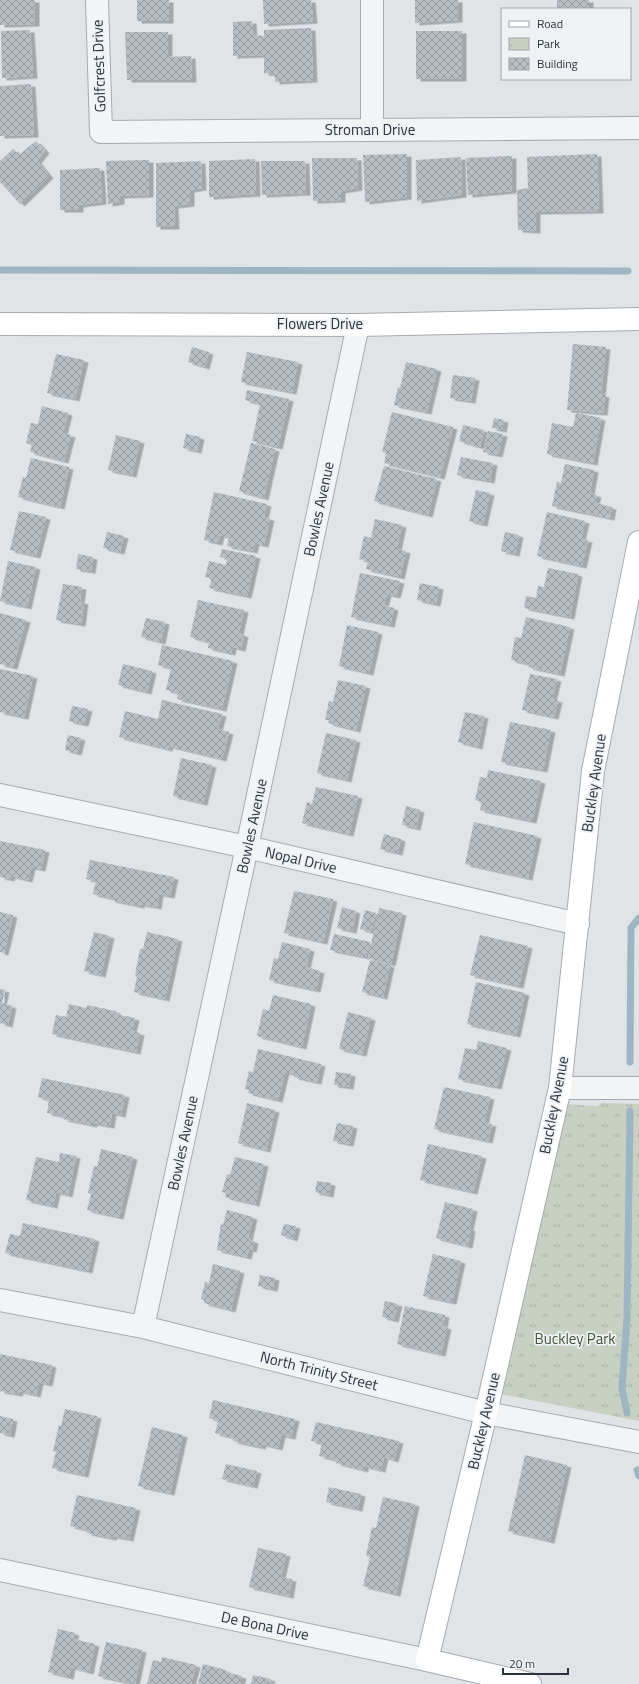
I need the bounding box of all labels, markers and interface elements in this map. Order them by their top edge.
legend [501,8,631,80]
text: Road [537,14,563,33]
street label: Golfcrest Drive [85,19,112,113]
text: Park [537,34,560,53]
text: Building [537,54,578,73]
street label: Stroman Drive [325,118,415,141]
street label: Flowers Drive [277,312,363,335]
street label: Bowles Avenue [297,459,340,559]
street label: Buckley Avenue [575,732,612,834]
street label: Bowles Avenue [230,776,273,876]
street label: Nopal Drive [263,840,339,879]
street label: Buckley Avenue [533,1054,574,1156]
street label: Bowles Avenue [161,1093,204,1193]
park label: Buckley Park [534,1327,616,1350]
street label: North Trinity Street [258,1345,381,1396]
street label: Buckley Avenue [461,1370,506,1472]
street label: De Bona Drive [219,1605,311,1646]
scale bar [503,1650,568,1676]
text: 20 m [509,1654,535,1673]

